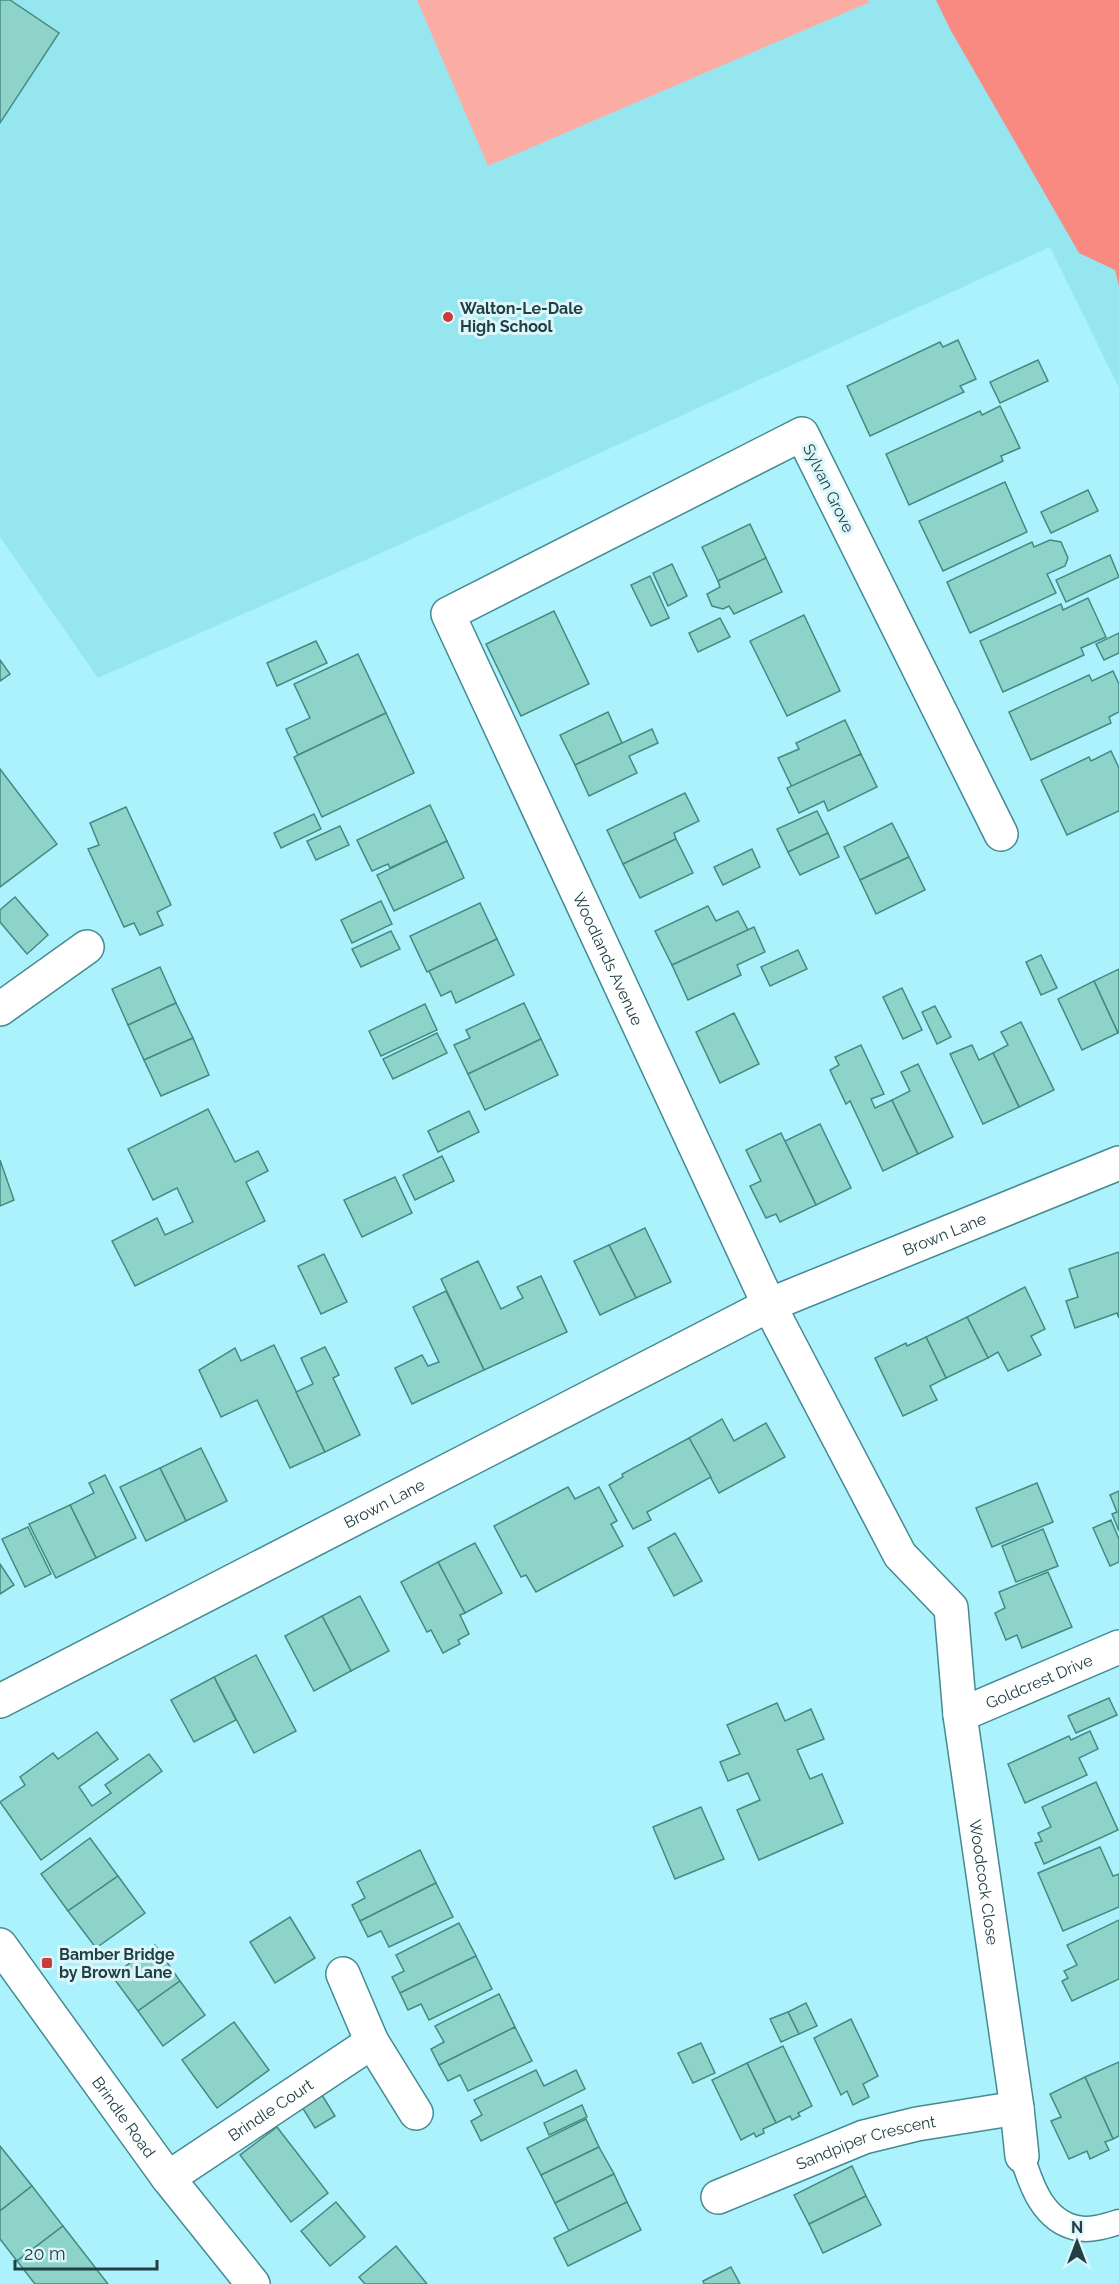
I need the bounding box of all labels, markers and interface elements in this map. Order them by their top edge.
place label: Walton-Le-Dale High School [460,299,583,336]
marker: Walton-Le-Dale High School [441,310,455,324]
street label: Sylvan Grove [799,441,858,536]
street label: Woodlands Avenue [569,889,647,1028]
street label: Brown Lane [900,1209,989,1260]
street label: Brown Lane [341,1475,428,1532]
street label: Goldcrest Drive [983,1650,1096,1713]
street label: Woodcock Close [965,1818,1002,1946]
place label: Bamber Bridge by Brown Lane [59,1945,175,1982]
marker: Bamber Bridge by Brown Lane [40,1956,54,1970]
street label: Brindle Road [88,2073,159,2162]
street label: Brindle Court [225,2075,317,2145]
street label: Sandpiper Crescent [793,2112,938,2174]
north arrow [1047,2212,1107,2272]
text: N [1071,2218,1083,2237]
scale bar [15,2233,158,2271]
text: 20 m [24,2243,66,2264]

